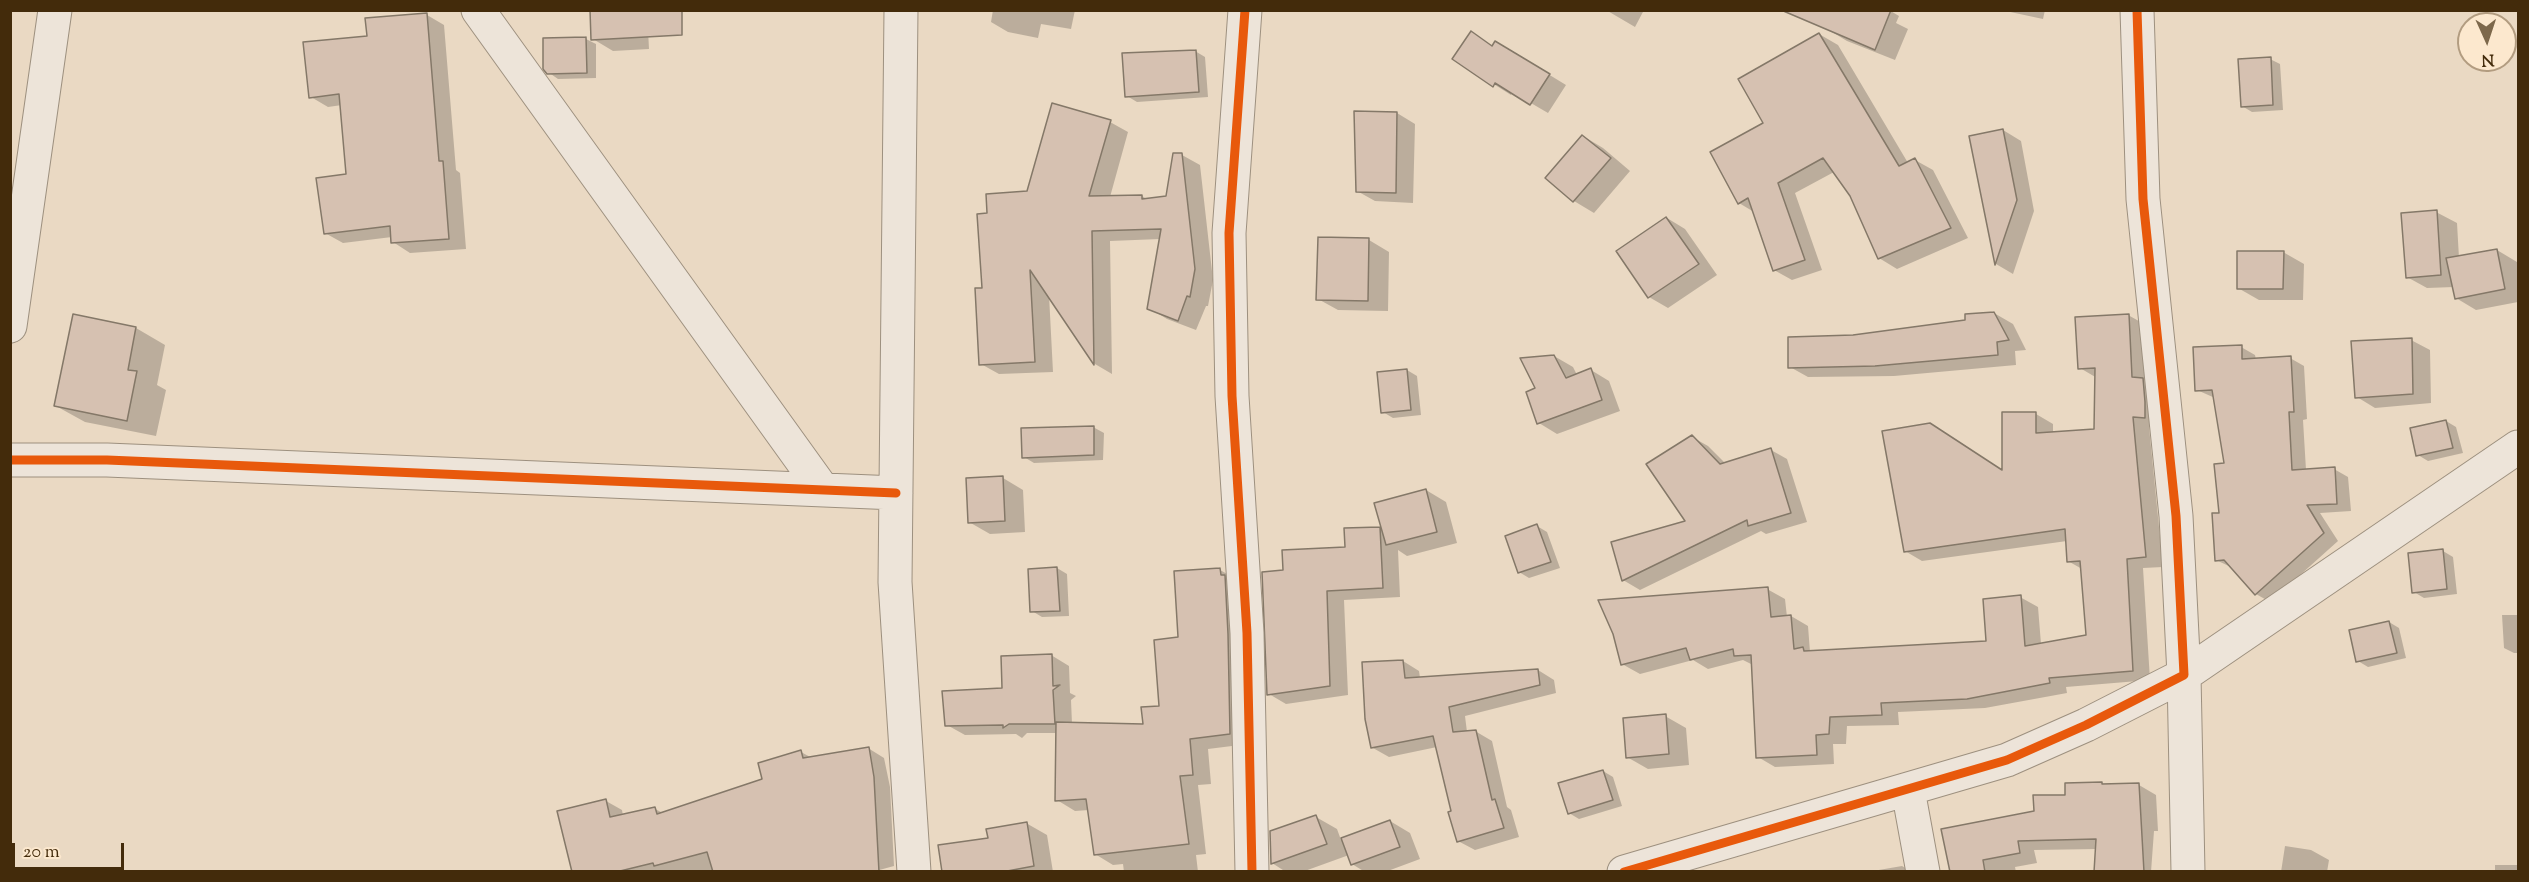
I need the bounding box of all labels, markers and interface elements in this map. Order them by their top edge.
north arrow [2457,12,2517,72]
text: N [2481,47,2495,70]
scale bar [15,831,128,869]
text: 20 m [23,840,60,866]

